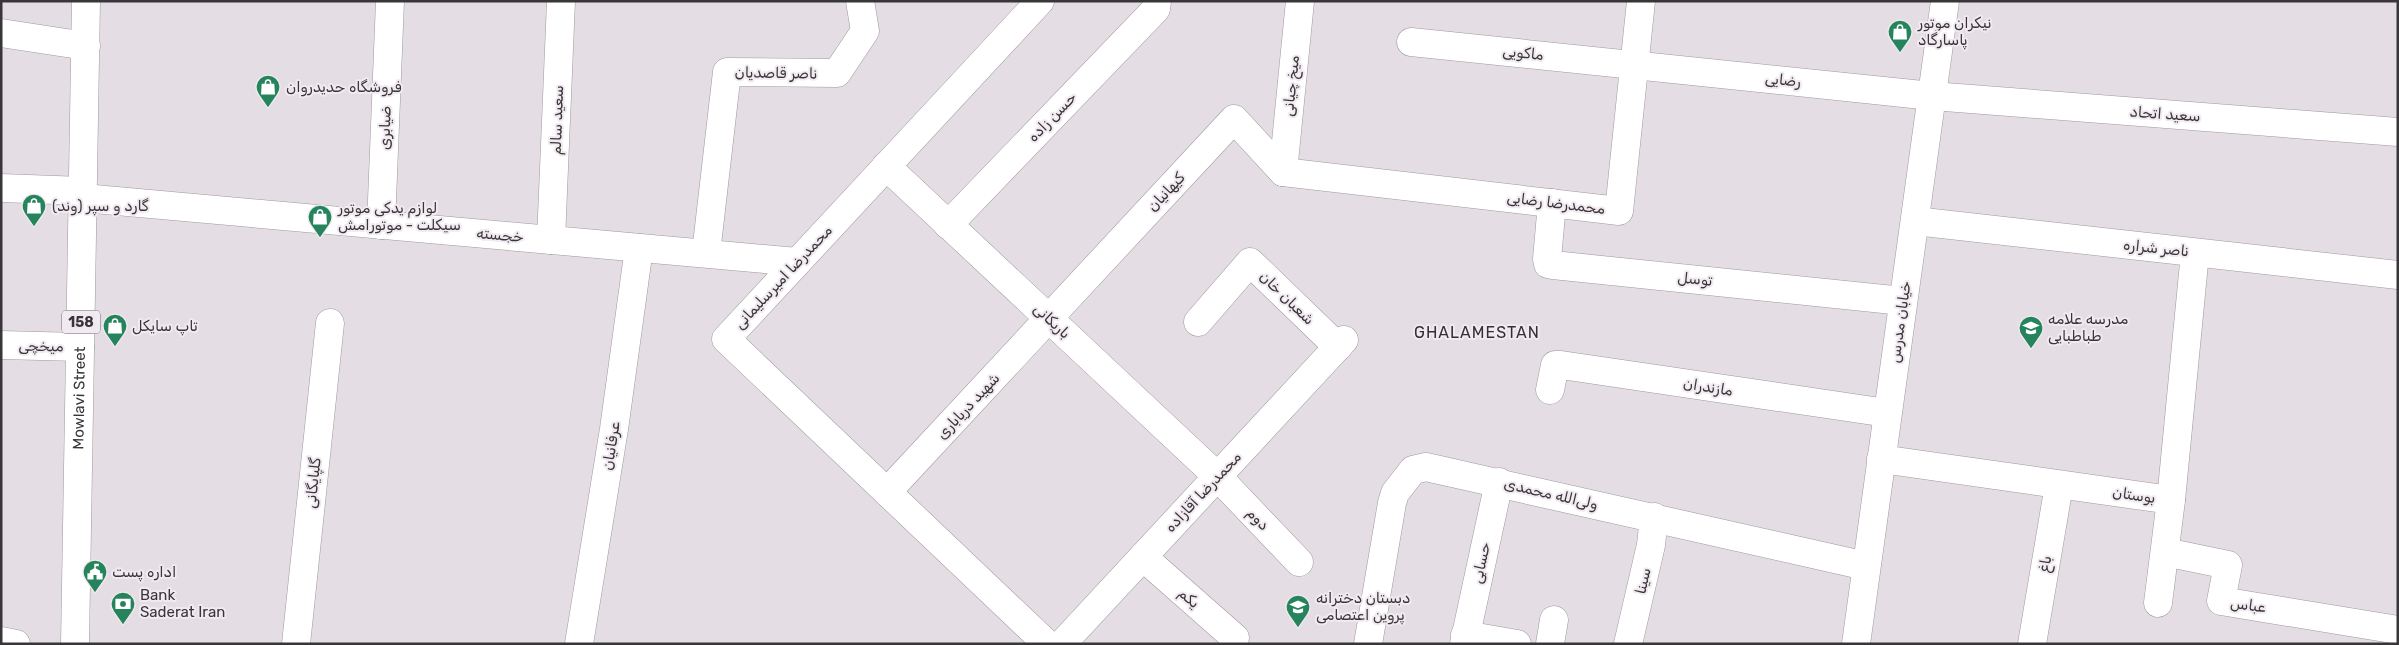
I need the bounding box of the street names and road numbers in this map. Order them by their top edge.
street label: ماکویی [1502,42,1544,64]
street label: میخ چیانی [1279,55,1305,118]
street label: ناصر قاصدیان [735,63,817,83]
street label: رضایی [1764,69,1802,91]
street label: سعید سالم [547,85,568,155]
street label: حسن زاده [1024,88,1080,146]
street label: سعید اتحاد [2129,103,2201,125]
street label: ضیابری [375,106,395,150]
street label: کیهانیان [1143,169,1189,215]
street label: محمدرضا رضایی [1506,188,1606,218]
street label: محمدرضا امیرسلیمانی [730,221,836,333]
street label: خجسته [476,224,524,246]
street label: ناصر شراره [2122,236,2190,260]
street label: شعبان خان [1256,267,1318,329]
street label: توسل [1677,268,1713,290]
street label: خیابان مدرس [1885,280,1915,364]
street label: باریکانی [1030,299,1074,343]
road number: 158 [62,311,100,334]
street label: میخچی [18,337,64,355]
street label: Mowlavi Street [69,346,89,450]
street label: شهید دریاباری [933,369,1003,443]
street label: مازندران [1682,374,1734,400]
street label: عرفانیان [598,420,624,472]
street label: محمدرضا آقازاده [1161,448,1245,536]
street label: گلپایگانی [301,456,326,509]
street label: ولی‌الله محمدی [1502,474,1600,515]
street label: بوستان [2111,483,2157,507]
street label: دوم [1242,504,1273,535]
street label: حسابی [1468,541,1494,585]
street label: باغ [2035,554,2057,574]
street label: سینا [1631,566,1655,596]
street label: یکم [1174,584,1203,613]
street label: عباس [2229,594,2267,616]

